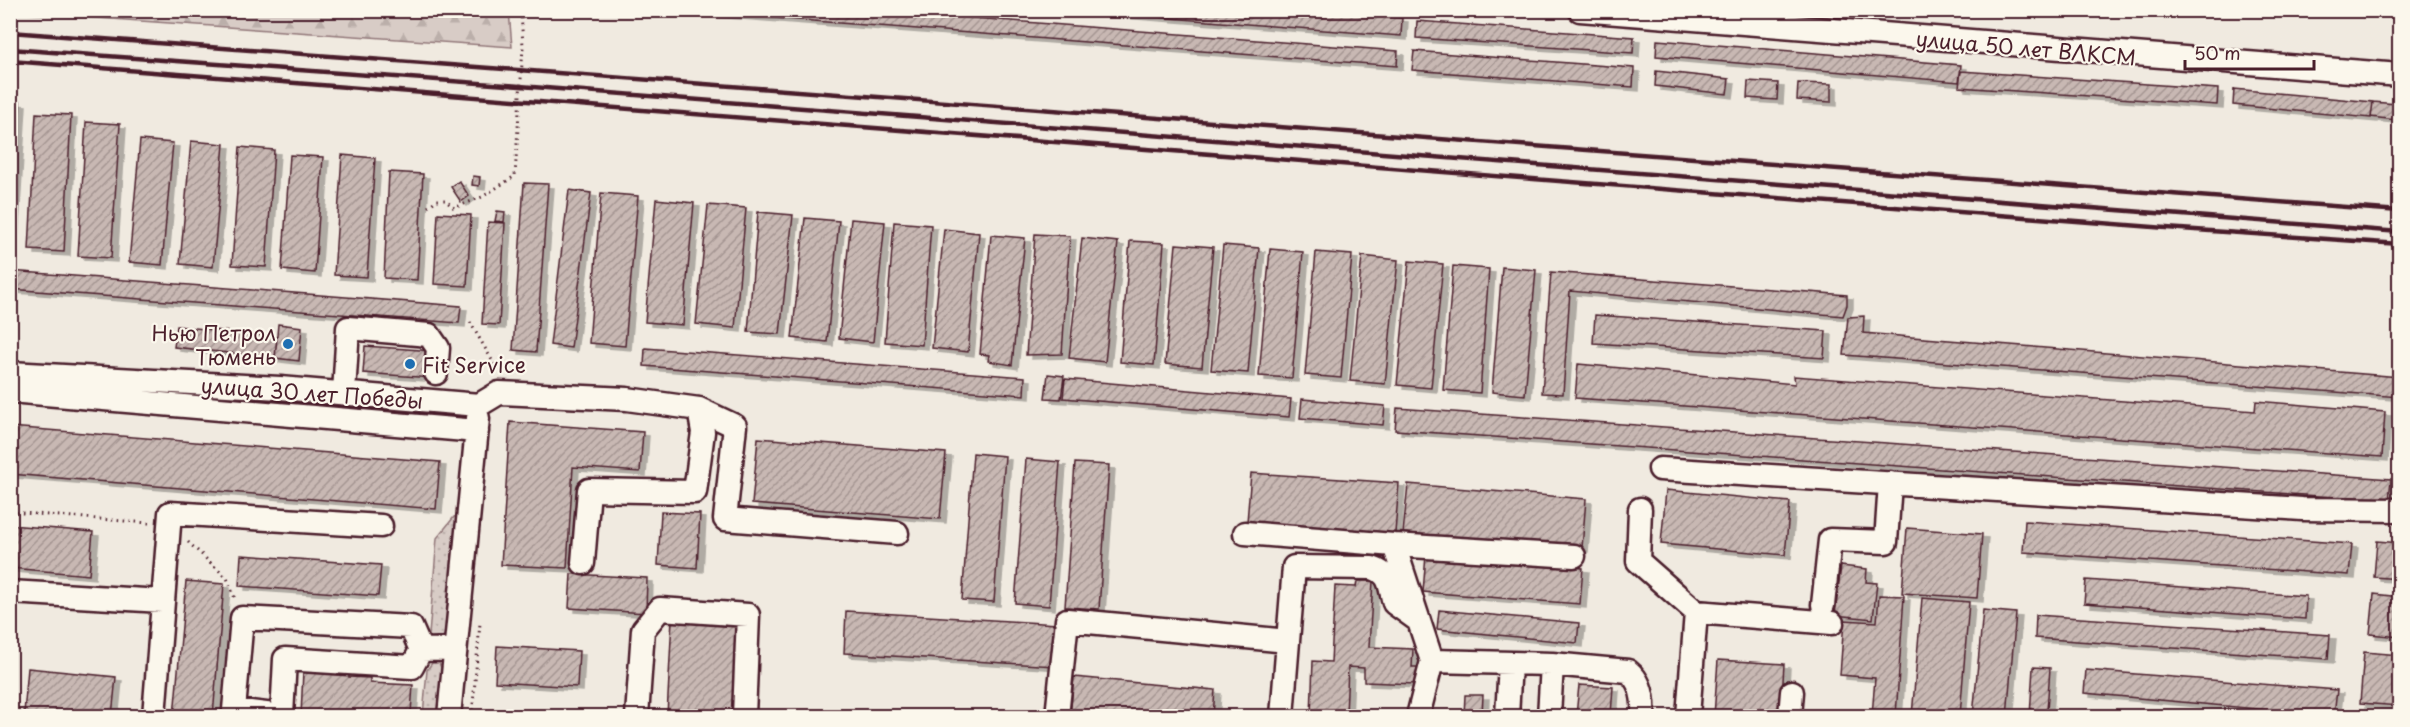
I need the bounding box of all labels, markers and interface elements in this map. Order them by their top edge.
street label: улица 50 лет ВЛКСМ [1915,21,2137,73]
scale bar [2185,33,2314,71]
text: 50 m [2194,39,2241,66]
place label: Нью Петрол Тюмень [152,316,276,372]
marker: Нью Петрол Тюмень [281,337,295,351]
place label: Fit Service [422,348,526,380]
marker: Fit Service [403,357,417,371]
street label: улица 30 лет Победы [200,368,424,416]

